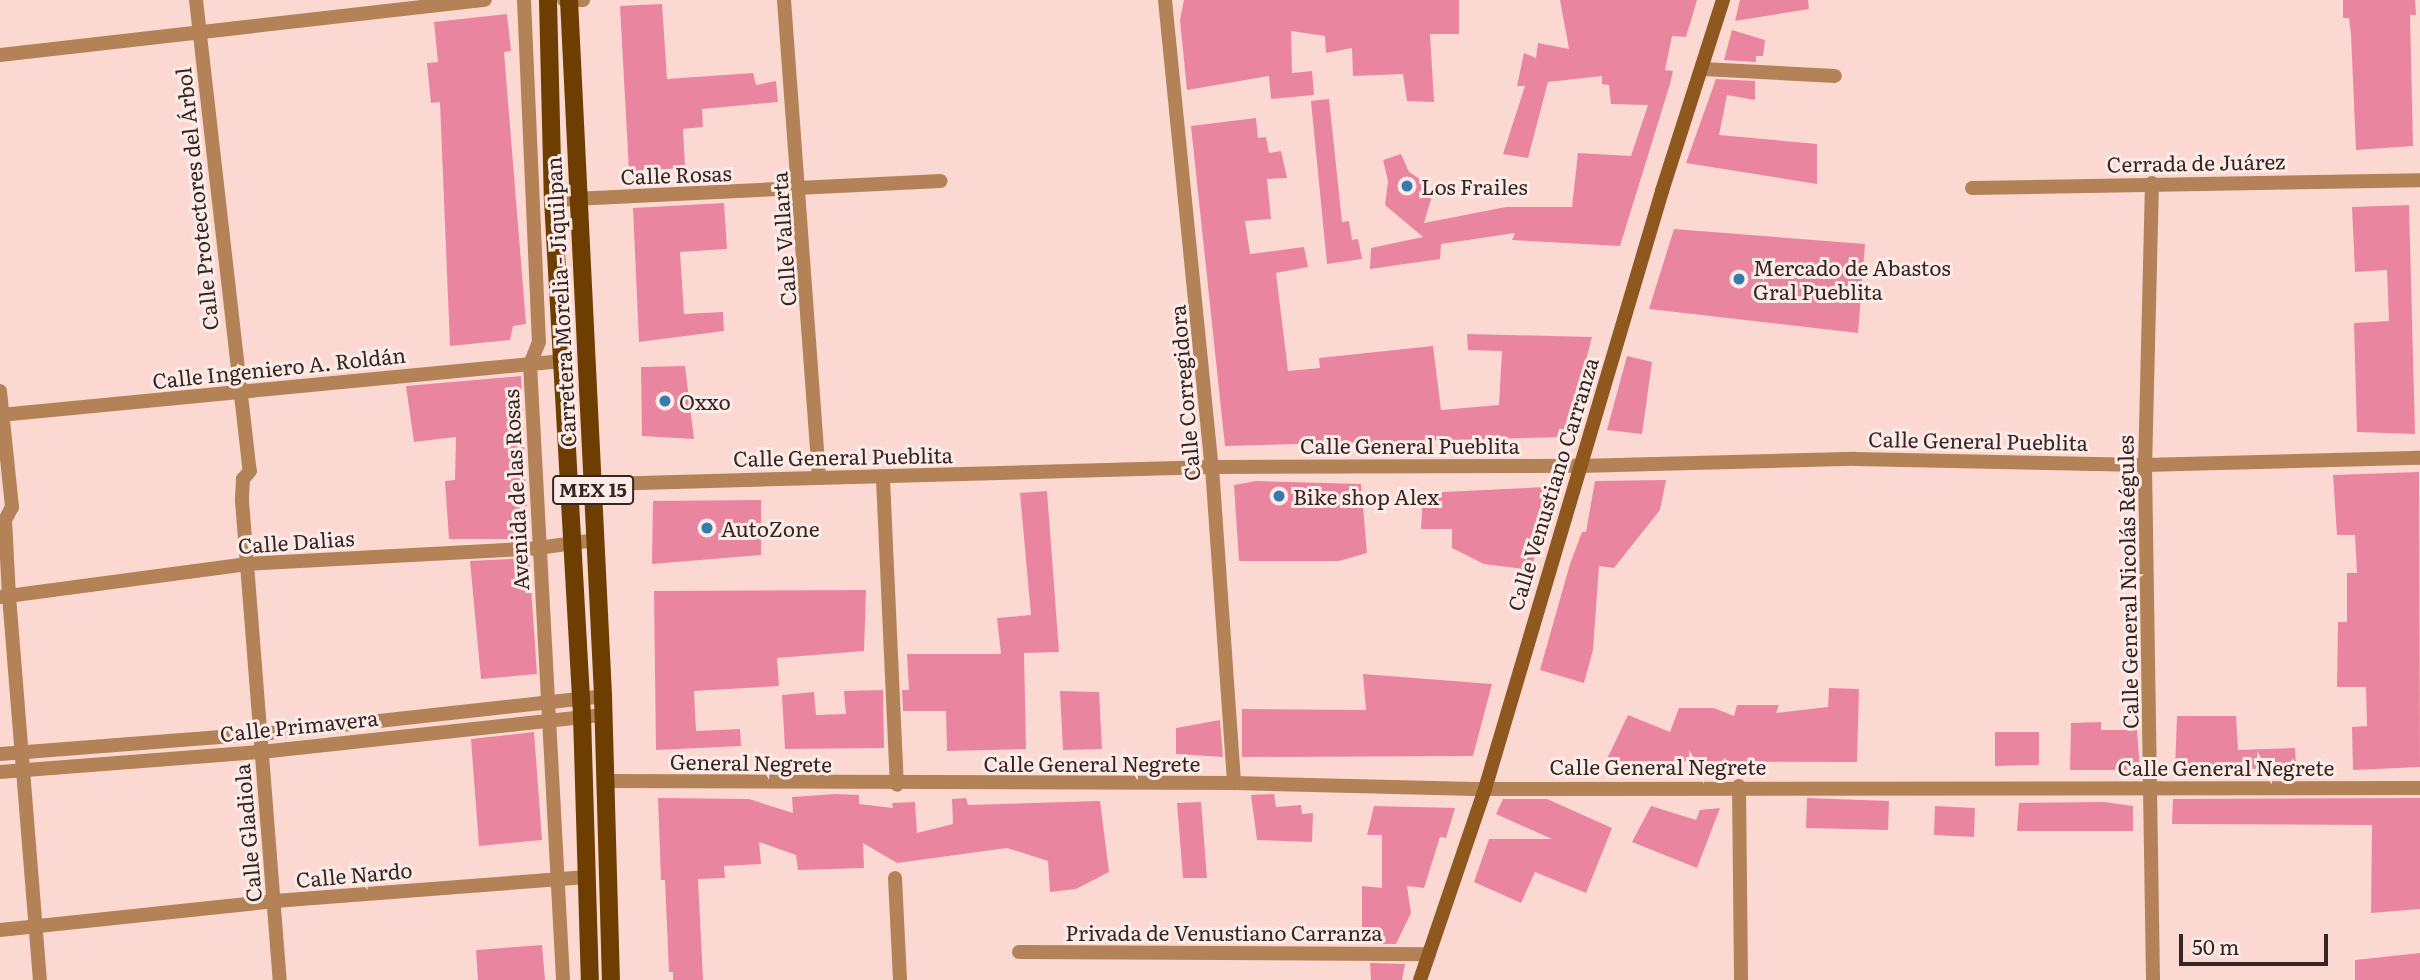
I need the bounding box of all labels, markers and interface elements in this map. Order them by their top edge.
street label: Calle Protectores del Árbol [170,66,222,332]
street label: Cerrada de Juárez [2106,148,2286,176]
street label: Carretera Morelia - Jiquilpan [540,156,580,448]
street label: Calle Rosas [620,159,732,189]
street label: Calle Vallarta [766,171,800,307]
place label: Los Frailes [1421,173,1528,199]
marker: Los Frailes [1399,178,1415,194]
place label: Mercado de Abastos Gral Pueblita [1753,254,1951,304]
marker: Mercado de Abastos Gral Pueblita [1731,271,1747,287]
street label: Calle Corregidora [1164,304,1204,482]
street label: Calle Ingeniero A. Roldán [151,341,407,393]
street label: Calle Venustiano Carranza [1501,354,1603,614]
place label: Oxxo [679,388,731,414]
street label: Avenida de las Rosas [497,389,533,591]
marker: Oxxo [657,393,673,409]
street label: Calle General Pueblita [1868,425,2088,455]
street label: Calle General Pueblita [1300,432,1520,458]
street label: Calle General Nicolás Régules [2112,435,2142,729]
street label: Calle General Pueblita [733,441,953,471]
road number: MEX 15 [551,475,635,505]
place label: Bike shop Alex [1293,483,1439,509]
marker: Bike shop Alex [1271,488,1287,504]
place label: AutoZone [721,515,820,541]
marker: AutoZone [699,520,715,536]
street label: Calle Dalias [237,524,355,558]
street label: Calle Primavera [219,704,379,746]
street label: General Negrete [670,748,832,776]
street label: Calle General Negrete [984,750,1200,776]
street label: Calle General Negrete [1550,753,1766,779]
street label: Calle General Negrete [2118,754,2334,780]
street label: Calle Gladiola [228,763,266,903]
street label: Calle Nardo [295,856,413,892]
street label: Privada de Venustiano Carranza [1065,919,1383,945]
scale bar [2182,920,2331,964]
text: 50 m [2192,930,2239,961]

